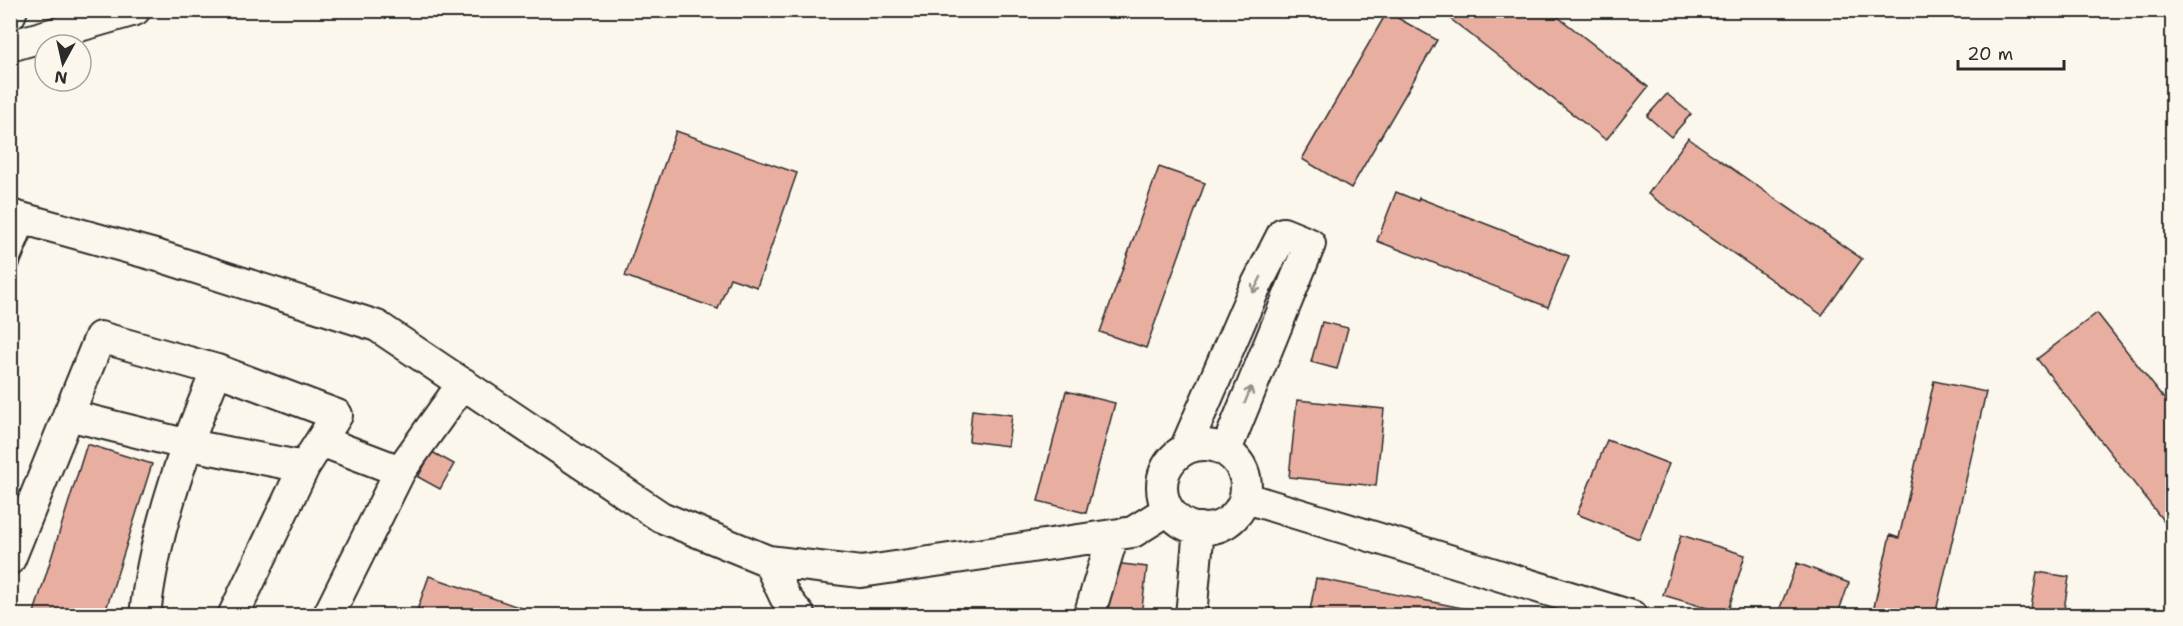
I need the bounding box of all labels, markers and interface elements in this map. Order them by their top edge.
north arrow [33,33,93,93]
scale bar [1958,33,2064,71]
text: 20 m [1967,42,2013,66]
text: N [53,66,69,89]
one-way arrow [1250,276,1262,294]
one-way arrow [1243,387,1254,405]

